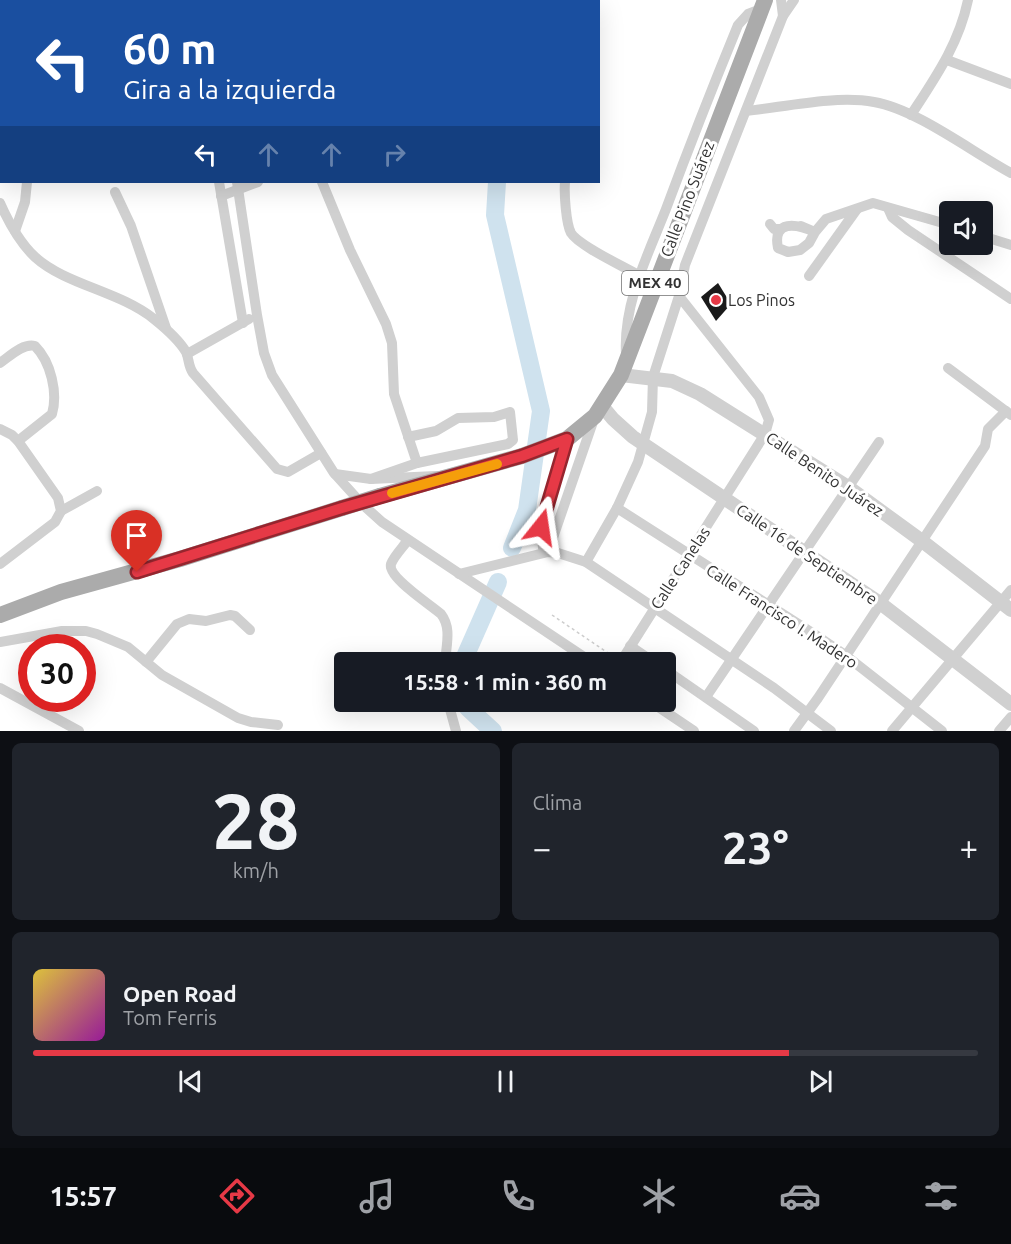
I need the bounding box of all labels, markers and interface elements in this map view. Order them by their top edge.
icon: left [24,24,102,102]
text: 60 m [123,25,217,72]
text: Gira a la izquierda [123,74,336,104]
icon: left [189,138,222,171]
icon: ahead [252,138,285,171]
icon: ahead [315,138,348,171]
icon: right [378,138,411,171]
street label: Calle Pino Suárez [657,139,717,259]
map controls [939,201,993,255]
button: sound [939,201,993,255]
road number: MEX 40 [622,271,688,295]
place label: Los Pinos [728,291,795,309]
marker: Los Pinos [709,293,723,307]
street label: Calle Benito Juárez [763,428,887,520]
position arrow [509,495,573,559]
street label: Calle 16 de Septiembre [733,500,881,608]
pin [111,510,162,572]
icon: arrive [120,519,153,552]
street label: Calle Canelas [647,523,713,612]
street label: Calle Francisco I. Madero [703,560,861,672]
speed limit sign: 30 [18,634,96,712]
text: 15:58 · 1 min · 360 m [403,669,607,694]
text: 28 [212,776,300,864]
text: Clima [533,791,582,814]
text: 23° [722,822,789,873]
text: − [533,829,551,866]
text: + [959,829,978,866]
text: km/h [233,859,279,882]
text: Open Road [123,981,237,1006]
text: Tom Ferris [123,1006,217,1029]
icon: previous [174,1065,207,1098]
icon: pause [489,1065,522,1098]
icon: next [804,1065,837,1098]
icon: directions [216,1175,258,1217]
icon: music [356,1175,398,1217]
icon: phone [497,1175,539,1217]
icon: climate [638,1175,680,1217]
icon: car [779,1175,821,1217]
icon: filters [920,1175,962,1217]
text: 15:57 [49,1181,117,1211]

